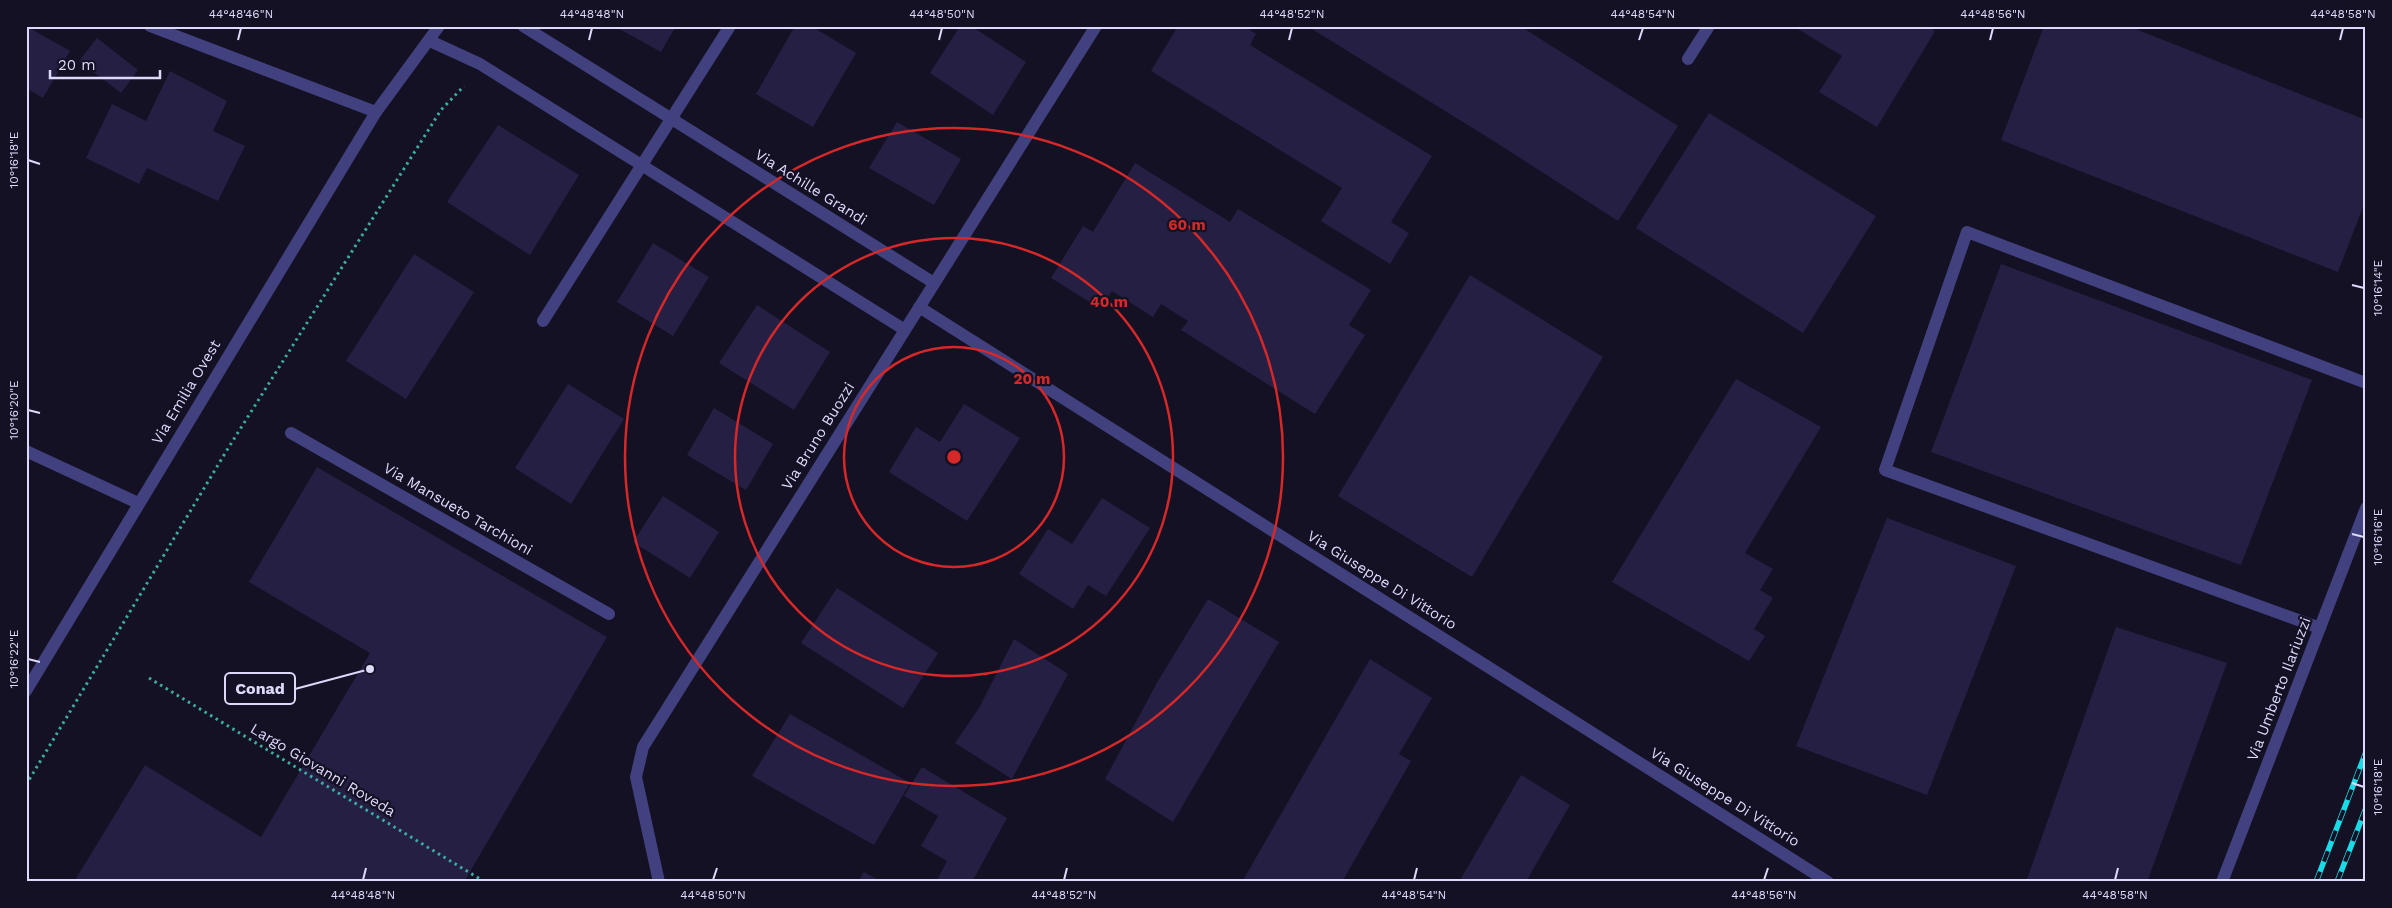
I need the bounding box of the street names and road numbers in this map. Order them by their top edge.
street label: Via Achille Grandi [752,145,870,229]
street label: Via Emilia Ovest [148,336,225,447]
street label: Via Bruno Buozzi [778,379,858,493]
street label: Via Mansueto Tarchioni [380,459,536,559]
street label: Via Giuseppe Di Vittorio [1304,527,1460,633]
street label: Via Umberto Ilariuzzi [2243,614,2315,764]
street label: Largo Giovanni Roveda [247,720,399,821]
street label: Via Giuseppe Di Vittorio [1647,744,1803,850]

